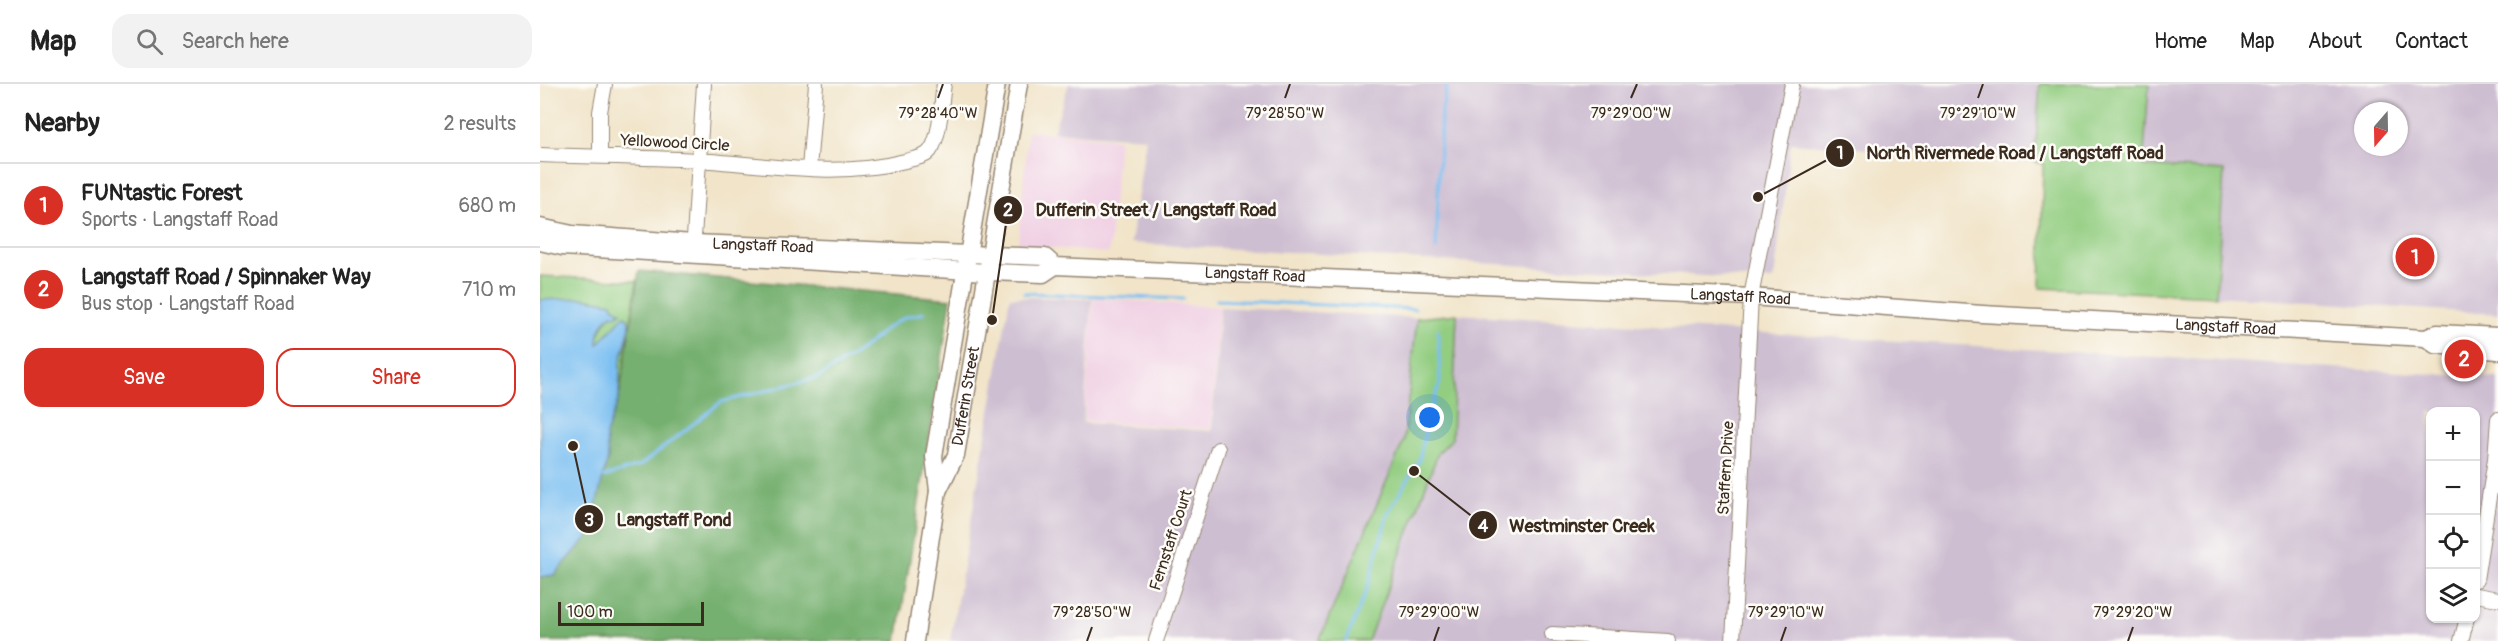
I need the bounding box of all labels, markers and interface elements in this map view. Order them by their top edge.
search box [112,14,532,68]
text: Map [30,24,76,59]
icon: search [133,25,166,58]
text: Search here [181,27,289,55]
text: Home [2154,28,2207,55]
text: Map [2240,28,2275,55]
text: About [2308,28,2362,55]
text: Contact [2395,28,2468,55]
north arrow [2354,102,2408,156]
text: 79°28'40"W [899,104,978,123]
text: 79°28'50"W [1246,104,1324,123]
text: 79°29'00"W [1591,104,1672,123]
text: 79°29'10"W [1940,104,2016,123]
text: Nearby [24,107,100,139]
text: 2 results [444,111,516,136]
street label: Yellowood Circle [619,130,730,156]
callout: North Rivermede Road / Langstaff Road [1825,135,2176,171]
text: 1 [1836,142,1844,165]
text: North Rivermede Road / Langstaff Road [1866,142,2164,165]
text: FUNtastic Forest [81,179,242,207]
callout: Dufferin Street / Langstaff Road [993,192,1288,228]
text: 1 [40,193,47,218]
text: 680 m [459,193,516,218]
text: 2 [1003,199,1013,222]
text: Dufferin Street / Langstaff Road [1035,199,1277,222]
text: Sports · Langstaff Road [81,207,279,232]
street label: Langstaff Road [712,234,814,258]
pin: 1 [2396,234,2434,279]
text: Langstaff Road / Spinnaker Way [81,263,371,291]
street label: Langstaff Road [1204,263,1306,287]
text: 2 [38,277,49,302]
text: 710 m [462,277,516,302]
street label: Langstaff Road [1689,284,1792,310]
text: Bus stop · Langstaff Road [81,291,295,316]
street label: Langstaff Road [2174,314,2277,340]
pin: 2 [2444,336,2484,382]
street label: Dufferin Street [948,344,984,447]
button: Save [24,348,264,407]
button: Share [276,348,516,407]
your location [1415,403,1444,432]
map controls [2426,407,2480,623]
button: + [2426,407,2480,461]
street label: Staffern Drive [1714,420,1738,515]
button: − [2426,461,2480,515]
street label: Fernstaff Court [1145,486,1197,593]
callout: Langstaff Pond [574,501,743,537]
callout: Westminster Creek [1468,507,1667,543]
text: 3 [584,509,594,532]
text: Langstaff Pond [616,509,732,532]
text: 4 [1478,515,1489,538]
text: Westminster Creek [1509,515,1655,538]
button: locate [2426,515,2480,569]
button: layers [2426,569,2480,623]
scale bar [558,599,704,626]
text: 100 m [567,602,613,622]
text: 79°28'50"W [1053,603,1131,622]
text: 79°29'00"W [1399,603,1480,622]
text: 79°29'10"W [1748,603,1824,622]
text: 79°29'20"W [2094,603,2173,622]

